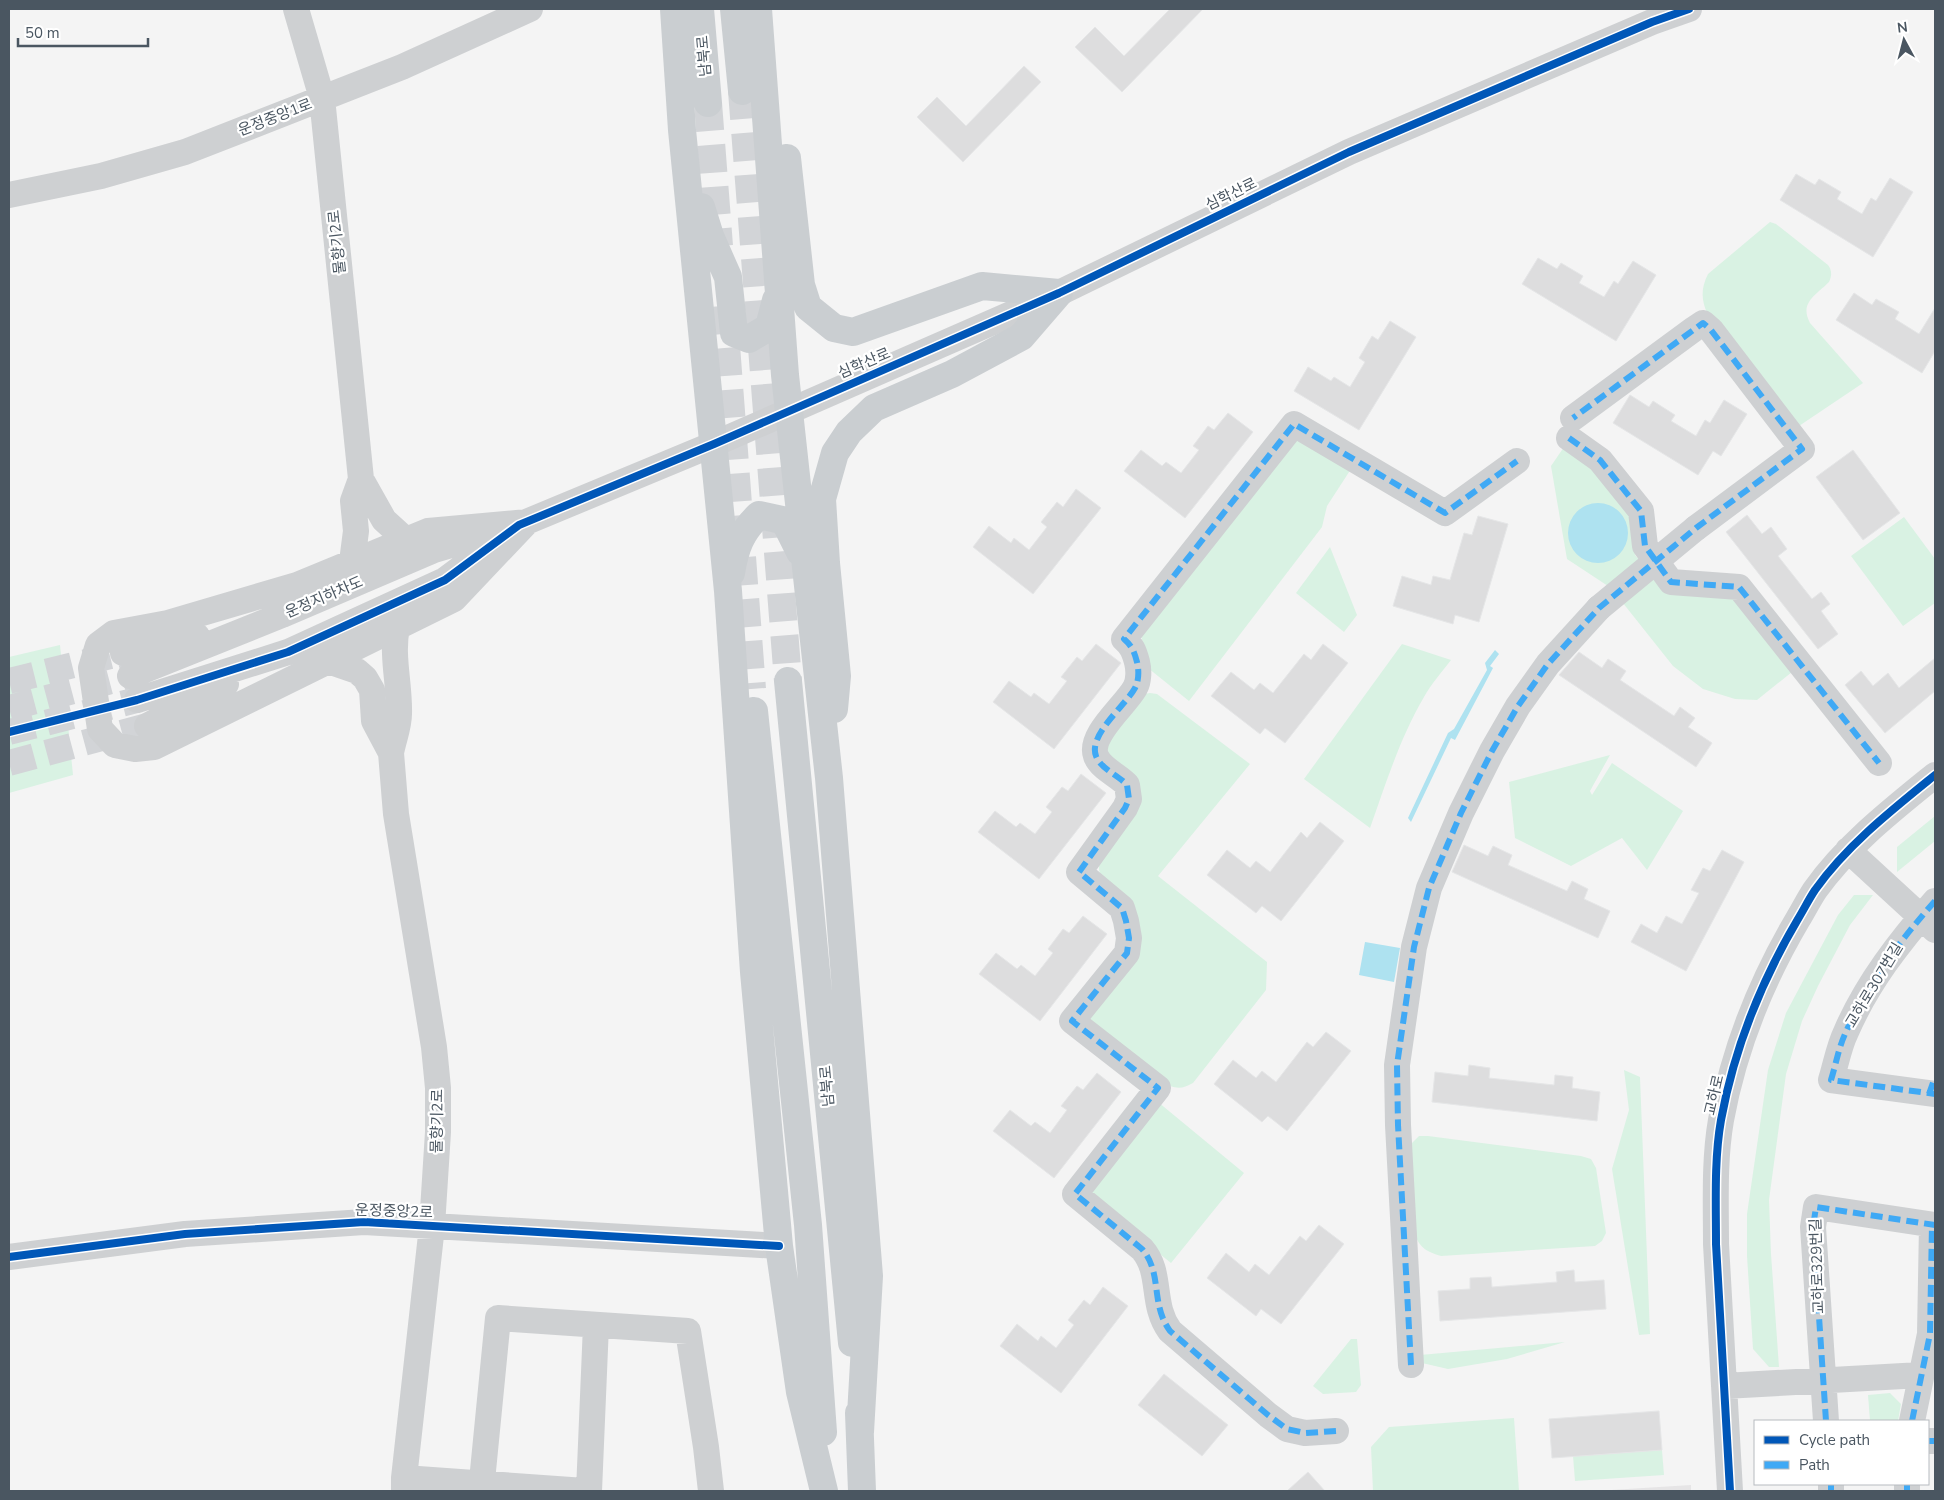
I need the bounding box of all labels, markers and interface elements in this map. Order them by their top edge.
scale bar [18,15,148,47]
north arrow [1879,15,1929,65]
text: N [1896,18,1909,38]
text: 50 m [25,23,60,43]
street label: 남북로 [692,35,716,77]
street label: 운정중앙1로 [235,94,315,140]
street label: 심학산로 [1202,173,1260,215]
street label: 물향기2로 [324,209,350,275]
street label: 심학산로 [835,343,893,383]
street label: 운정지하차도 [282,572,366,622]
street label: 교하로307번길 [1841,939,1907,1031]
street label: 남북로 [815,1065,839,1107]
street label: 교하로 [1700,1073,1728,1117]
street label: 물향기2로 [426,1089,448,1153]
street label: 운정중앙2로 [355,1200,433,1222]
street label: 교하로329번길 [1805,1218,1829,1314]
legend [1754,1420,1929,1485]
text: Cycle path [1799,1430,1870,1450]
text: Path [1799,1455,1830,1475]

